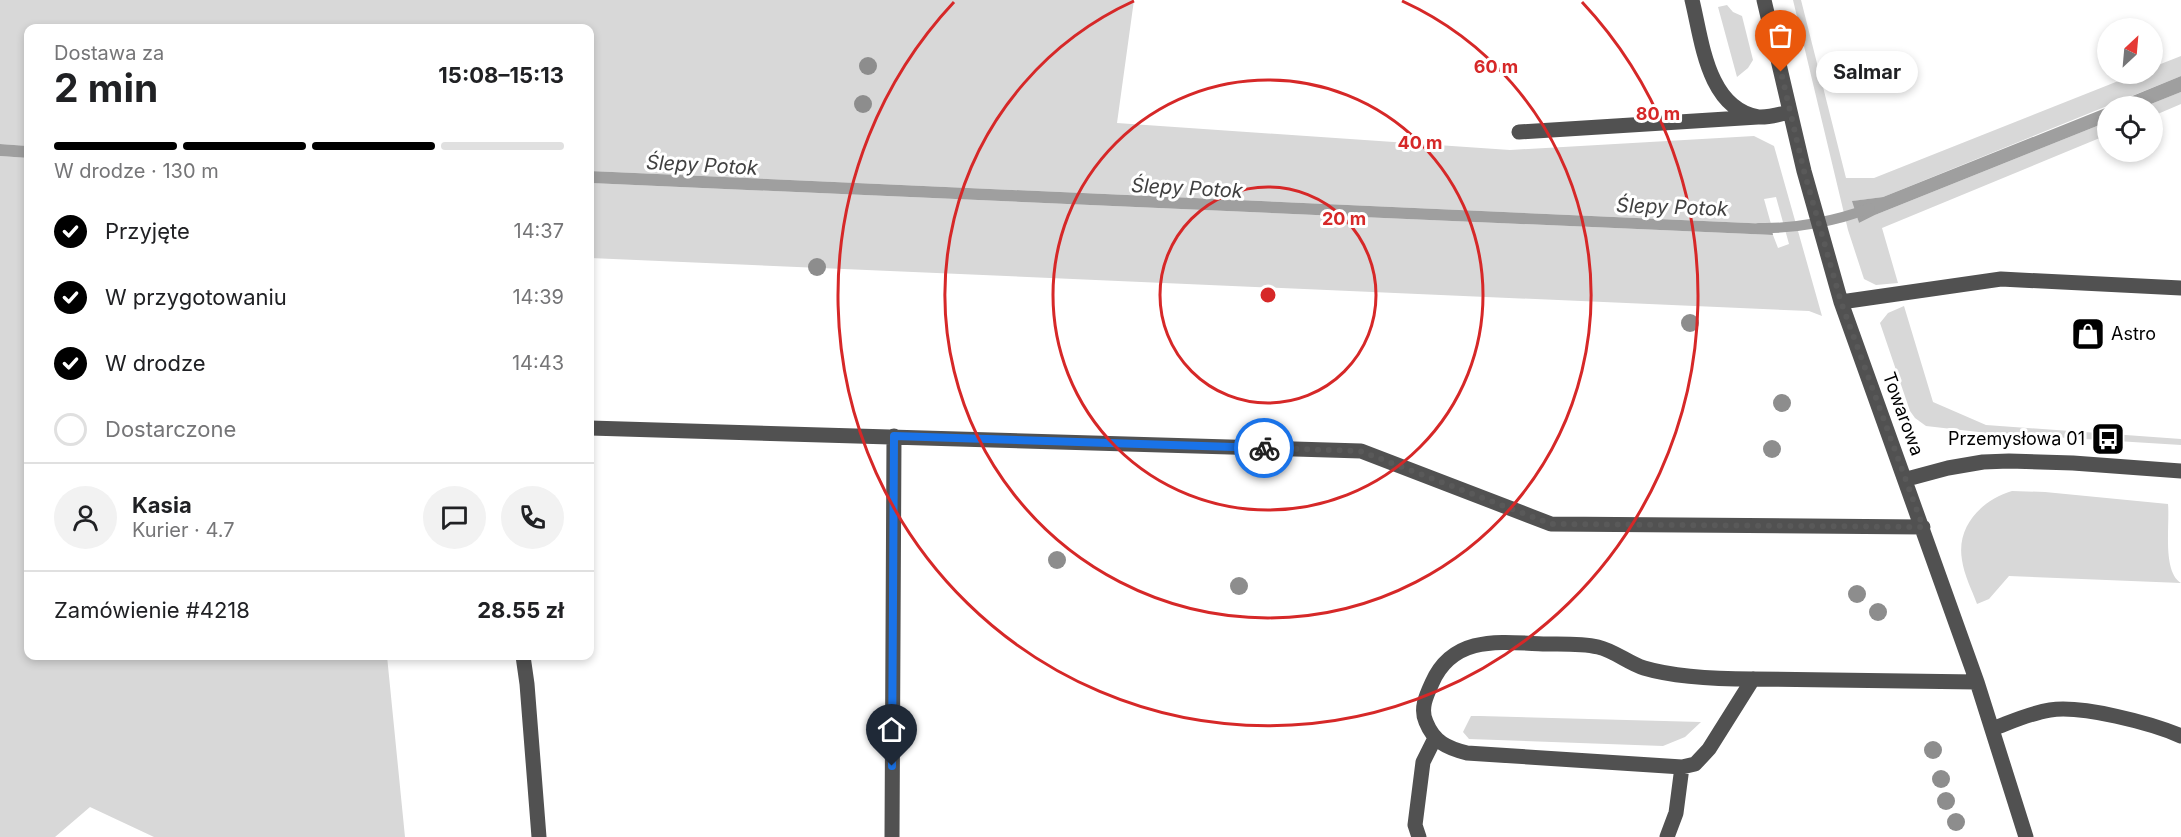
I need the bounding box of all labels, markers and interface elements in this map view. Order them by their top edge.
pin [1755,10,1806,72]
north arrow [2097,18,2163,84]
map controls [2097,18,2163,162]
icon: bag [1764,19,1797,52]
text: Dostawa za [54,41,164,65]
callout: Salmar [1817,51,1919,93]
text: 60 m [1474,56,1518,77]
text: Salmar [1833,60,1901,84]
text: 15:08–15:13 [438,62,564,88]
text: 2 min [54,64,158,111]
button: locate [2097,96,2163,162]
text: 80 m [1636,103,1680,124]
text: 40 m [1398,132,1443,153]
water label: Ślepy Potok [645,150,760,180]
text: W drodze · 130 m [54,159,219,183]
water label: Ślepy Potok [1130,173,1245,203]
water label: Ślepy Potok [1616,193,1729,221]
text: 20 m [1322,208,1366,229]
icon: check [54,215,87,248]
text: Przyjęte [105,218,190,244]
text: 14:37 [514,219,564,243]
icon: check [54,281,87,314]
text: W przygotowaniu [105,284,287,310]
text: 14:39 [512,285,564,309]
centre of rings [1258,285,1278,305]
shop icon: Astro [2070,316,2106,352]
place label: Astro [2111,323,2156,344]
icon: check [54,347,87,380]
text: W drodze [105,350,206,376]
text: 14:43 [512,351,564,375]
street label: Towarowa [1879,369,1928,458]
text: Dostarczone [105,416,236,442]
courier [1234,418,1294,478]
bus stop icon: Przemysłowa 01 [2090,421,2126,457]
place label: Przemysłowa 01 [1948,428,2085,449]
icon: bike [1248,432,1281,465]
button: person [54,486,117,549]
button: chat [423,486,486,549]
button: phone [501,486,564,549]
text: Kasia [132,492,192,518]
text: Kurier · 4.7 [132,518,235,542]
text: Zamówienie #4218 [54,597,250,623]
text: 28.55 zł [477,597,564,623]
pin [866,704,917,766]
icon: home [875,713,908,746]

